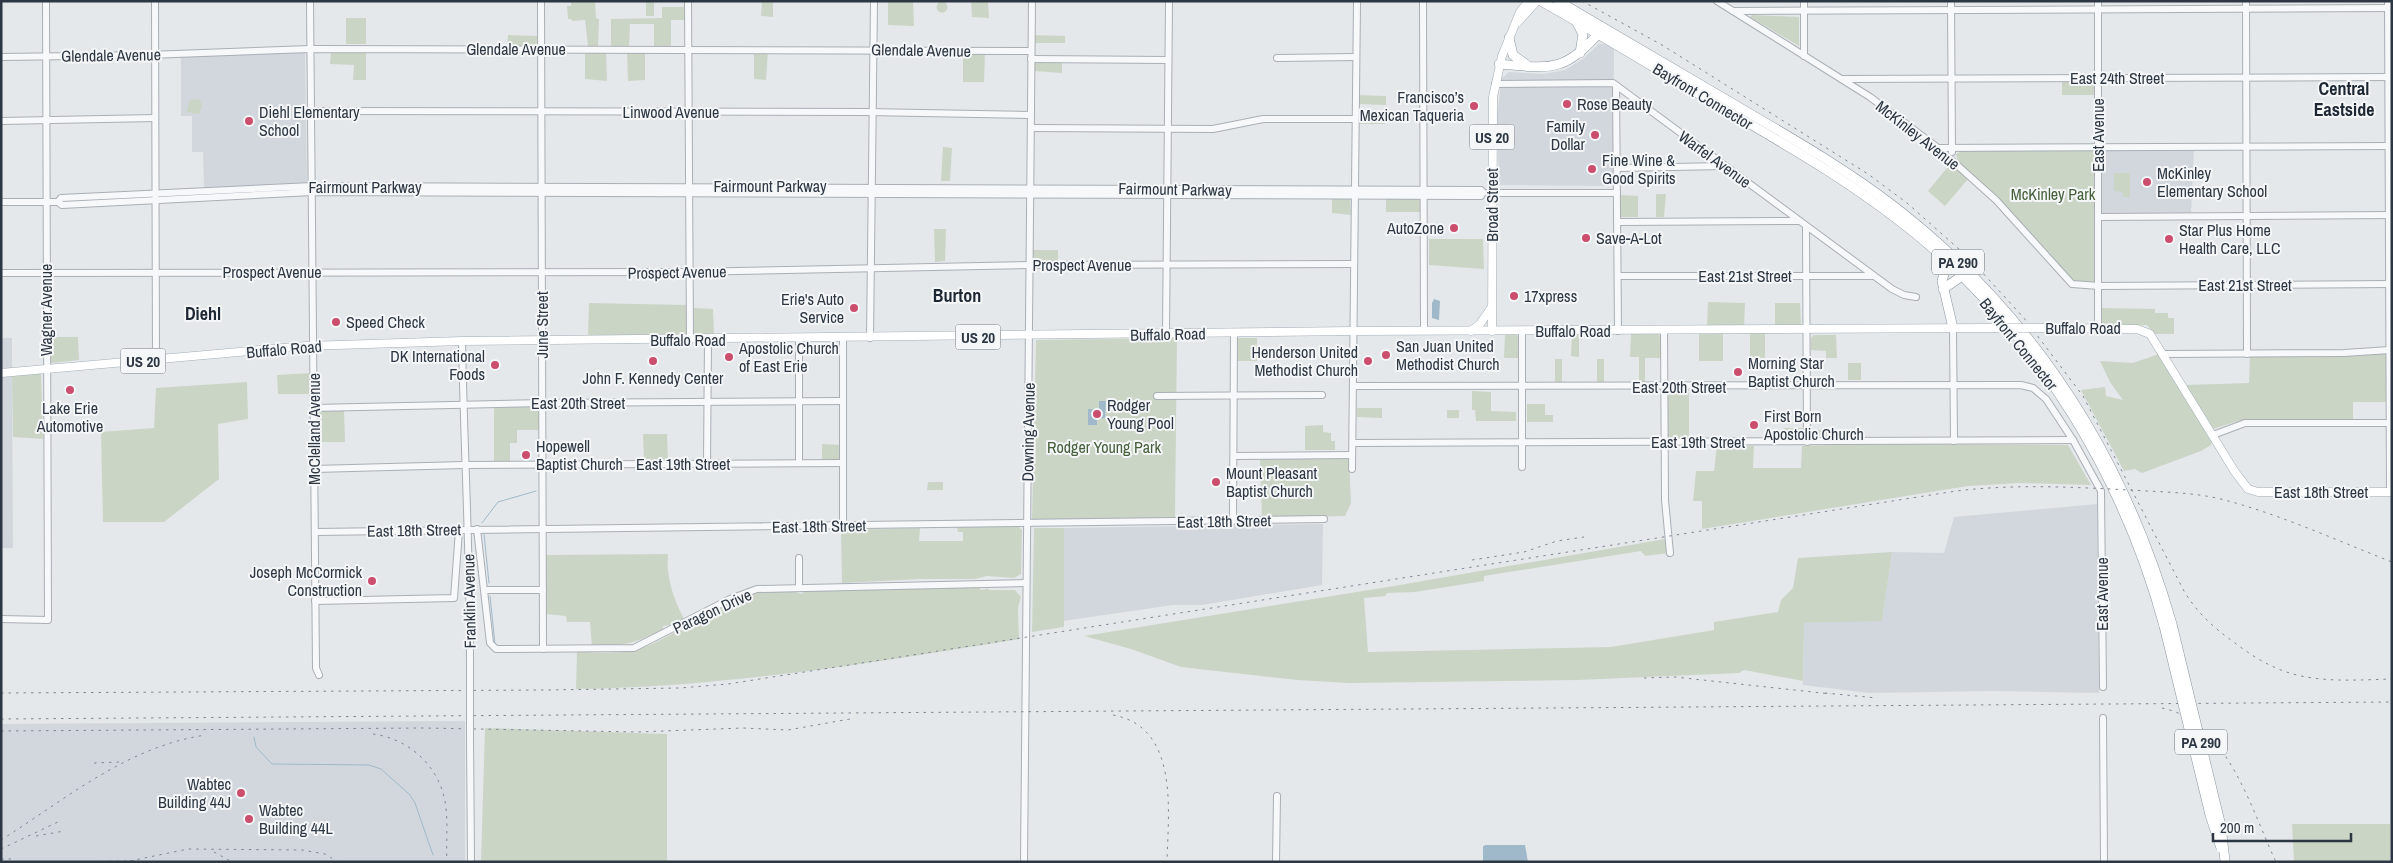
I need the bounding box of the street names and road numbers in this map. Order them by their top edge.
street label: Glendale Avenue [466,38,566,60]
street label: Glendale Avenue [871,38,971,62]
street label: Glendale Avenue [61,43,161,67]
street label: Bayfront Connector [1649,57,1758,135]
street label: East 24th Street [2070,67,2164,89]
street label: McKinley Avenue [1871,95,1965,175]
street label: East Avenue [2087,98,2109,172]
street label: Linwood Avenue [623,101,719,123]
road number: US 20 [1470,124,1514,150]
street label: Warfel Avenue [1674,125,1756,193]
street label: Broad Street [1481,168,1503,242]
street label: Fairmount Parkway [713,175,827,197]
street label: Fairmount Parkway [308,176,422,198]
street label: Fairmount Parkway [1118,177,1232,201]
road number: PA 290 [1932,250,1984,274]
street label: Prospect Avenue [1033,254,1131,276]
street label: Prospect Avenue [627,260,727,284]
street label: Prospect Avenue [223,261,321,283]
street label: Wagner Avenue [35,264,57,356]
street label: East 21st Street [1698,265,1792,287]
street label: East 21st Street [2198,274,2292,296]
street label: June Street [531,291,553,359]
street label: Bayfront Connector [1975,293,2064,395]
street label: Buffalo Road [2045,317,2121,339]
street label: Buffalo Road [1535,320,1611,342]
street label: Buffalo Road [1130,322,1206,346]
road number: US 20 [956,324,1000,350]
street label: Buffalo Road [650,329,726,351]
street label: Buffalo Road [245,335,323,363]
road number: US 20 [120,348,166,374]
street label: McClelland Avenue [303,373,325,485]
street label: East 20th Street [1632,376,1726,398]
street label: Downing Avenue [1016,382,1040,482]
street label: East 20th Street [531,392,625,414]
street label: East 19th Street [1651,431,1745,453]
street label: East 19th Street [636,453,730,475]
street label: East 18th Street [2274,481,2368,503]
street label: East 18th Street [1177,509,1272,533]
street label: East 18th Street [772,514,867,538]
street label: East 18th Street [367,518,462,542]
street label: Franklin Avenue [457,554,481,648]
street label: East Avenue [2091,557,2113,631]
street label: Paragon Drive [669,583,755,639]
road number: PA 290 [2175,730,2227,754]

